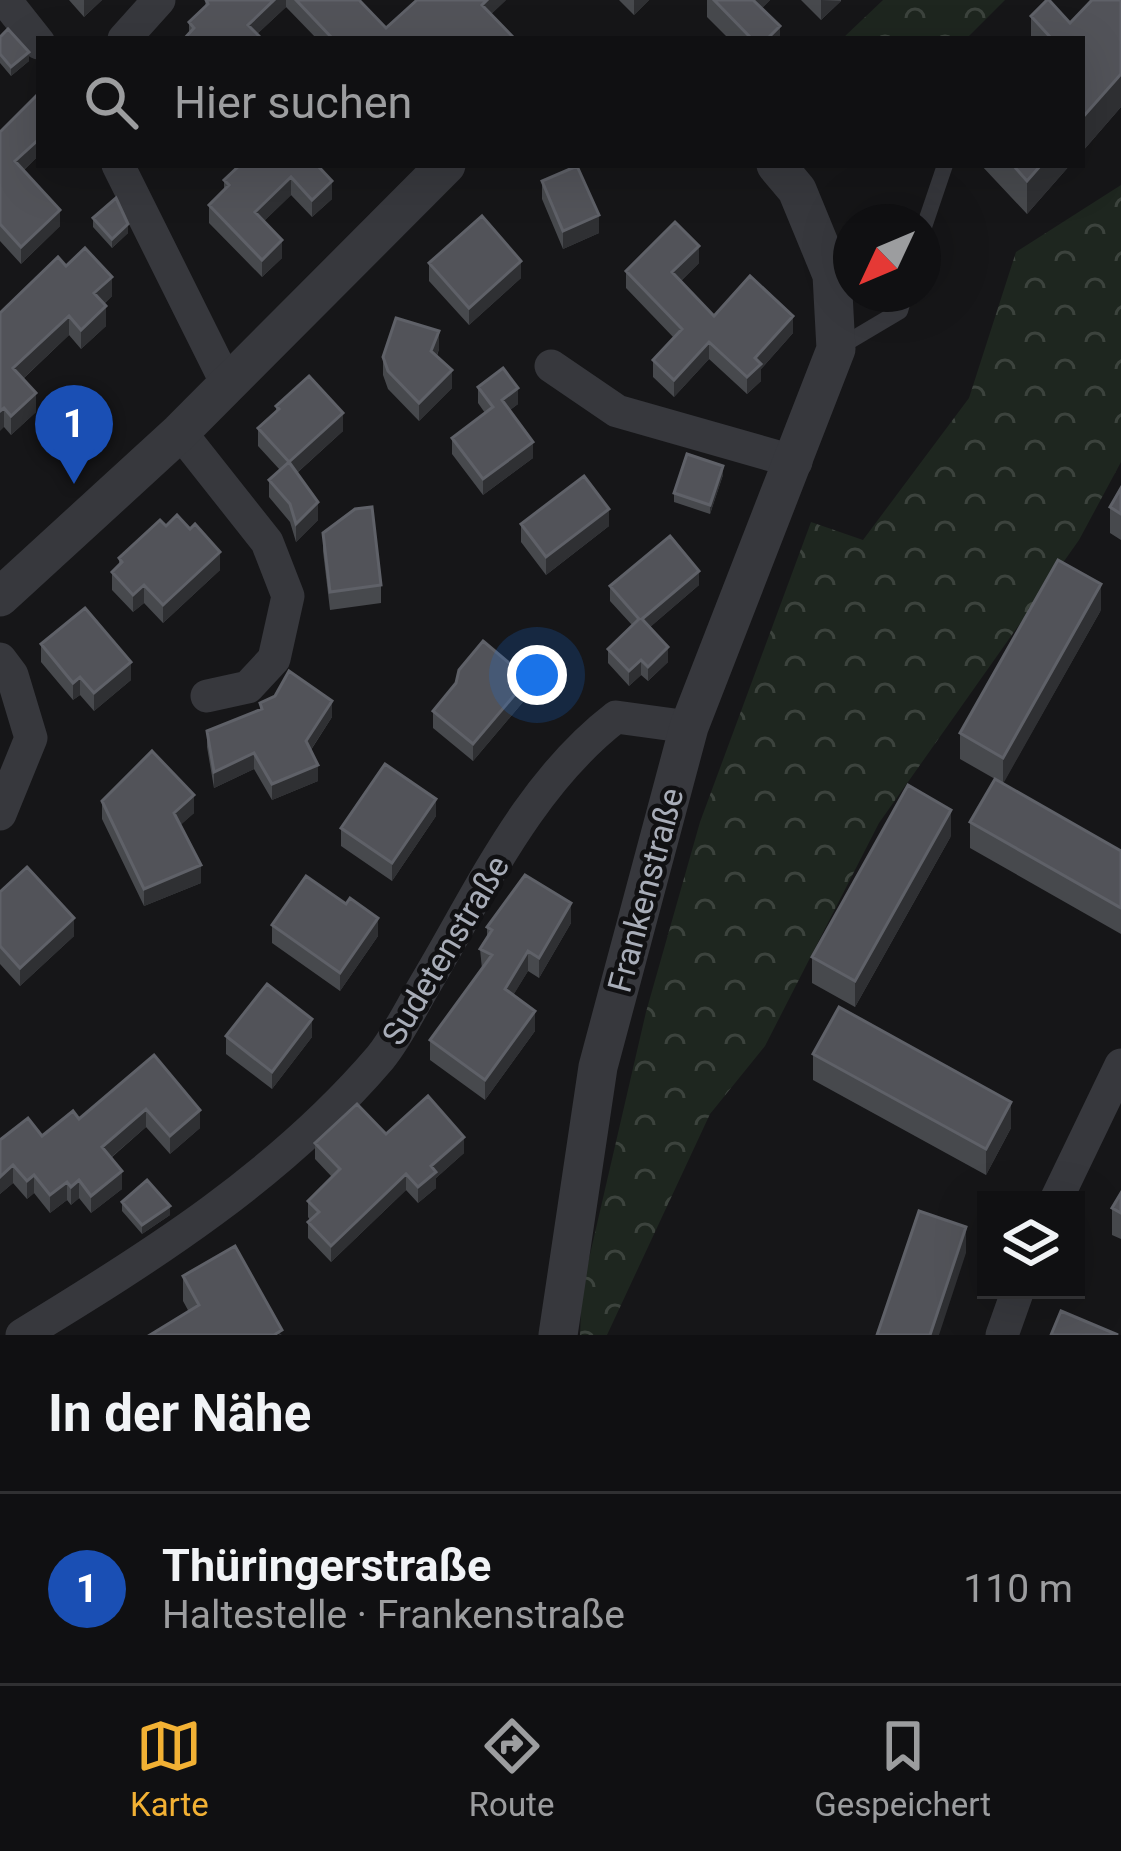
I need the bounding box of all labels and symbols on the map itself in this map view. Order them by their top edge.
north arrow [833,204,941,312]
pin: 1 [35,385,113,484]
your location [507,645,567,705]
street label: Frankenstraße [599,784,692,997]
street label: Sudetenstraße [374,849,517,1052]

